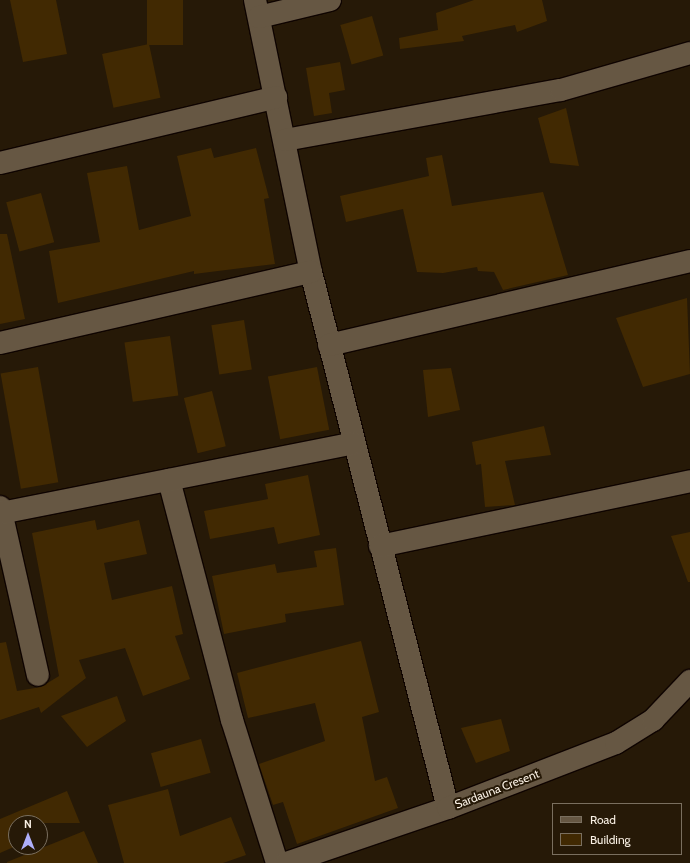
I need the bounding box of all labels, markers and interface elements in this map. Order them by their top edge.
street label: Sardauna Cresent [453,766,541,812]
legend [552,803,682,855]
text: Road [590,812,616,827]
north arrow [8,815,48,855]
text: N [24,817,32,831]
text: Building [590,832,631,847]

